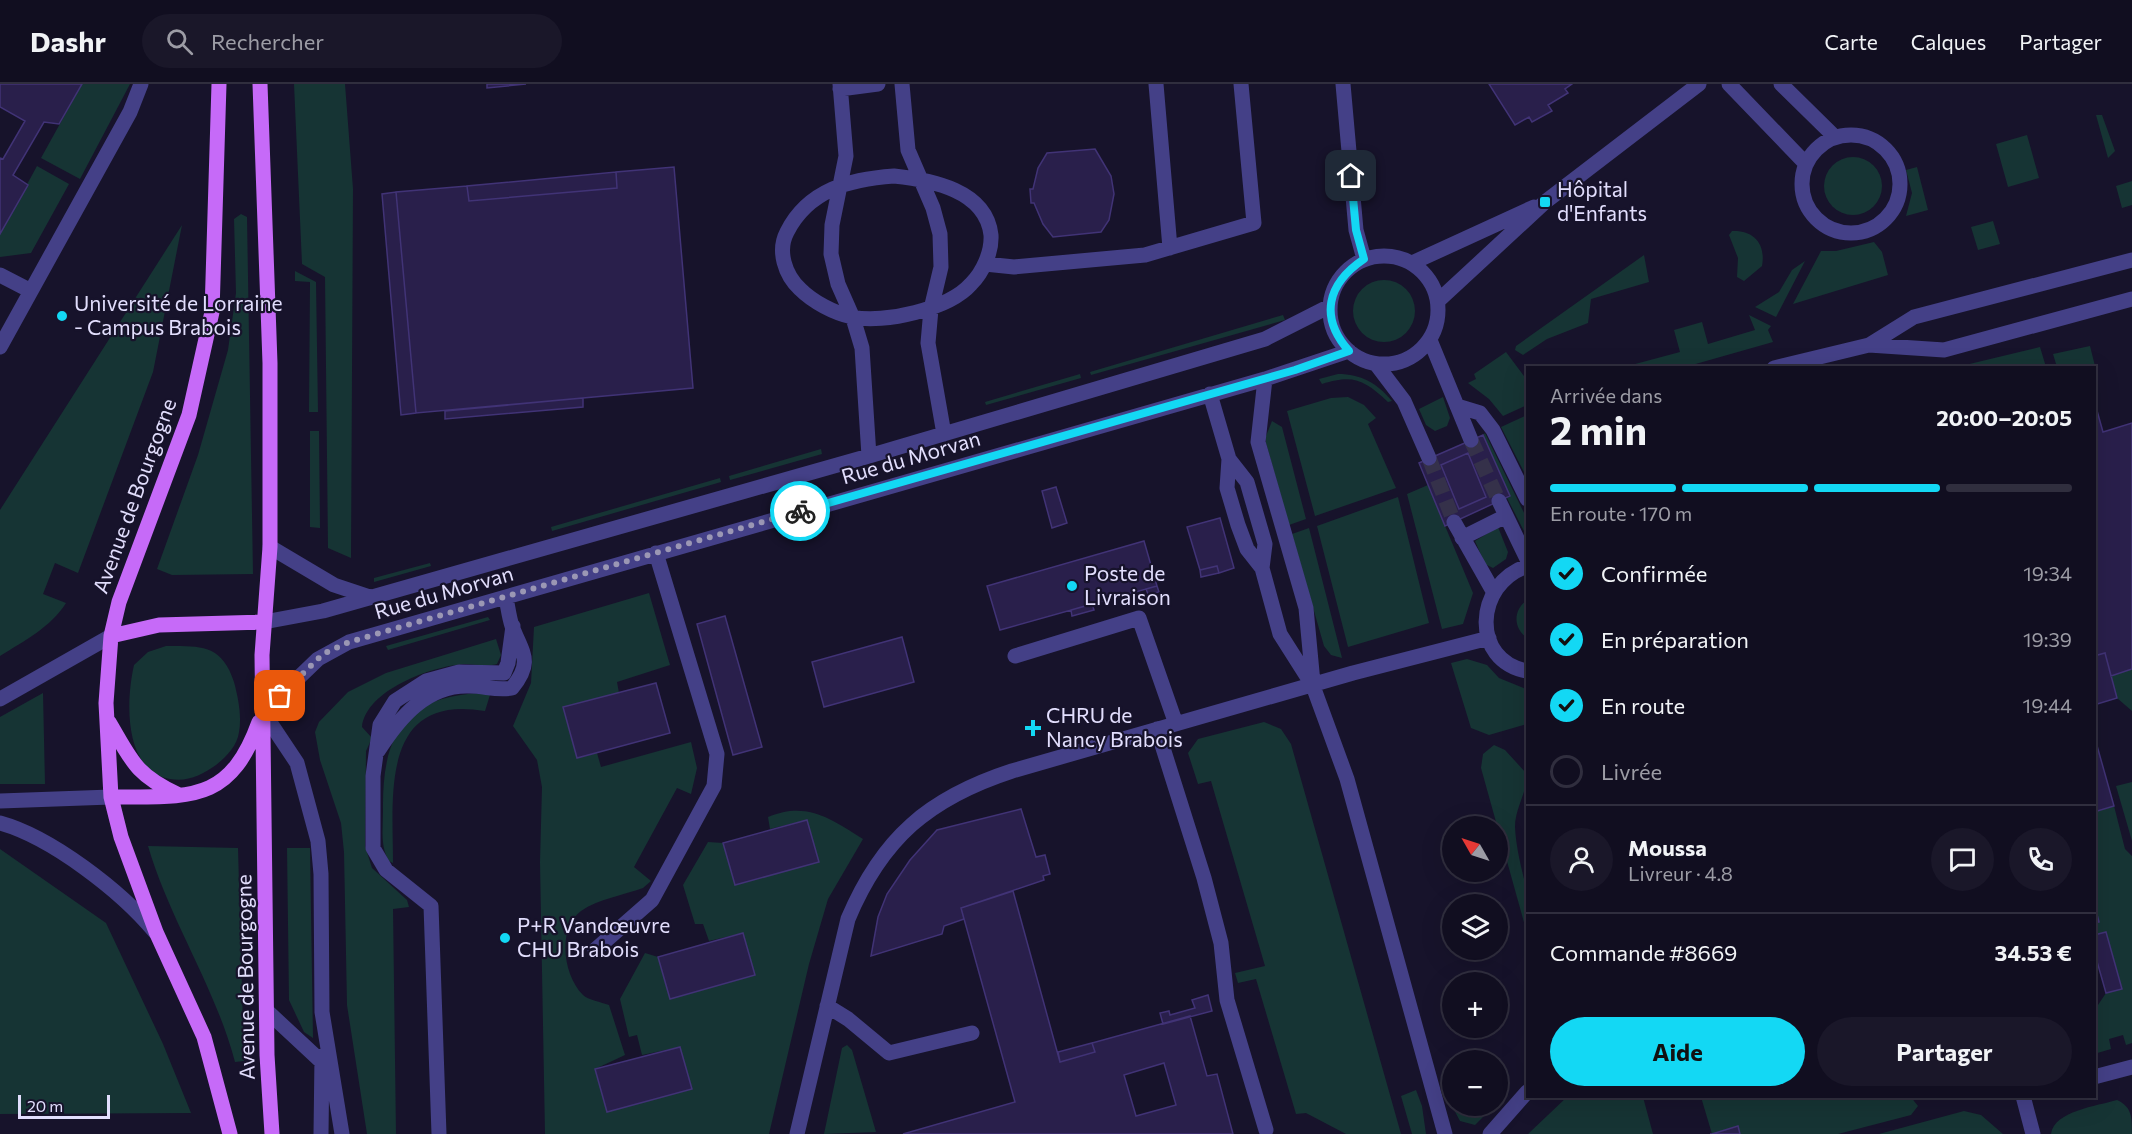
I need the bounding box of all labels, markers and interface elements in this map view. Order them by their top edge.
search box [142,14,562,68]
text: Dashr [30,24,106,58]
icon: search [163,25,196,58]
text: Rechercher [211,28,324,55]
text: Carte [1825,29,1878,54]
text: Calques [1911,29,1986,54]
text: Partager [2019,29,2102,54]
pin [1325,150,1376,201]
icon: home [1334,159,1367,192]
place label: Hôpital d'Enfants [1557,176,1647,225]
marker: Hôpital d'Enfants [1538,195,1552,209]
place label: Université de Lorraine - Campus Brabois [74,290,283,339]
marker: Université de Lorraine - Campus Brabois [55,309,69,323]
text: Arrivée dans [1550,383,1662,407]
street label: Avenue de Bourgogne [87,395,181,596]
text: 20:00–20:05 [1936,404,2072,431]
text: 2 min [1550,405,1647,453]
street label: Rue du Morvan [838,425,983,488]
courier [770,481,830,541]
icon: bike [784,495,817,528]
text: En route · 170 m [1550,501,1692,525]
icon: check [1550,557,1583,590]
street label: Rue du Morvan [371,560,516,623]
place label: Poste de Livraison [1084,560,1171,609]
text: Confirmée [1601,560,1707,587]
text: 19:34 [2023,561,2072,585]
marker: Poste de Livraison [1065,579,1079,593]
icon: check [1550,623,1583,656]
text: En préparation [1601,626,1749,653]
text: 19:39 [2023,627,2072,651]
pin [254,670,305,721]
icon: bag [263,679,296,712]
icon: check [1550,689,1583,722]
text: En route [1601,692,1685,719]
text: 19:44 [2023,693,2072,717]
place label: CHRU de Nancy Brabois [1046,702,1183,751]
marker: CHRU de Nancy Brabois [1024,719,1042,737]
text: Livrée [1601,758,1662,785]
north arrow [1442,816,1508,882]
map controls [1442,816,1508,1116]
button: person [1550,828,1613,891]
button: chat [1931,828,1994,891]
button: phone [2009,828,2072,891]
text: Moussa [1628,834,1707,861]
text: Livreur · 4.8 [1628,861,1733,885]
street label: Avenue de Bourgogne [230,874,259,1080]
button: layers [1442,894,1508,960]
place label: P+R Vandœuvre CHU Brabois [517,912,670,961]
marker: P+R Vandœuvre CHU Brabois [498,931,512,945]
text: Commande #8669 [1550,939,1737,966]
text: 34.53 € [1995,939,2072,966]
button: + [1442,972,1508,1038]
button: Aide [1550,1017,1805,1086]
button: Partager [1817,1017,2072,1086]
button: − [1442,1050,1508,1116]
scale bar [18,1092,110,1120]
text: 20 m [27,1096,63,1115]

